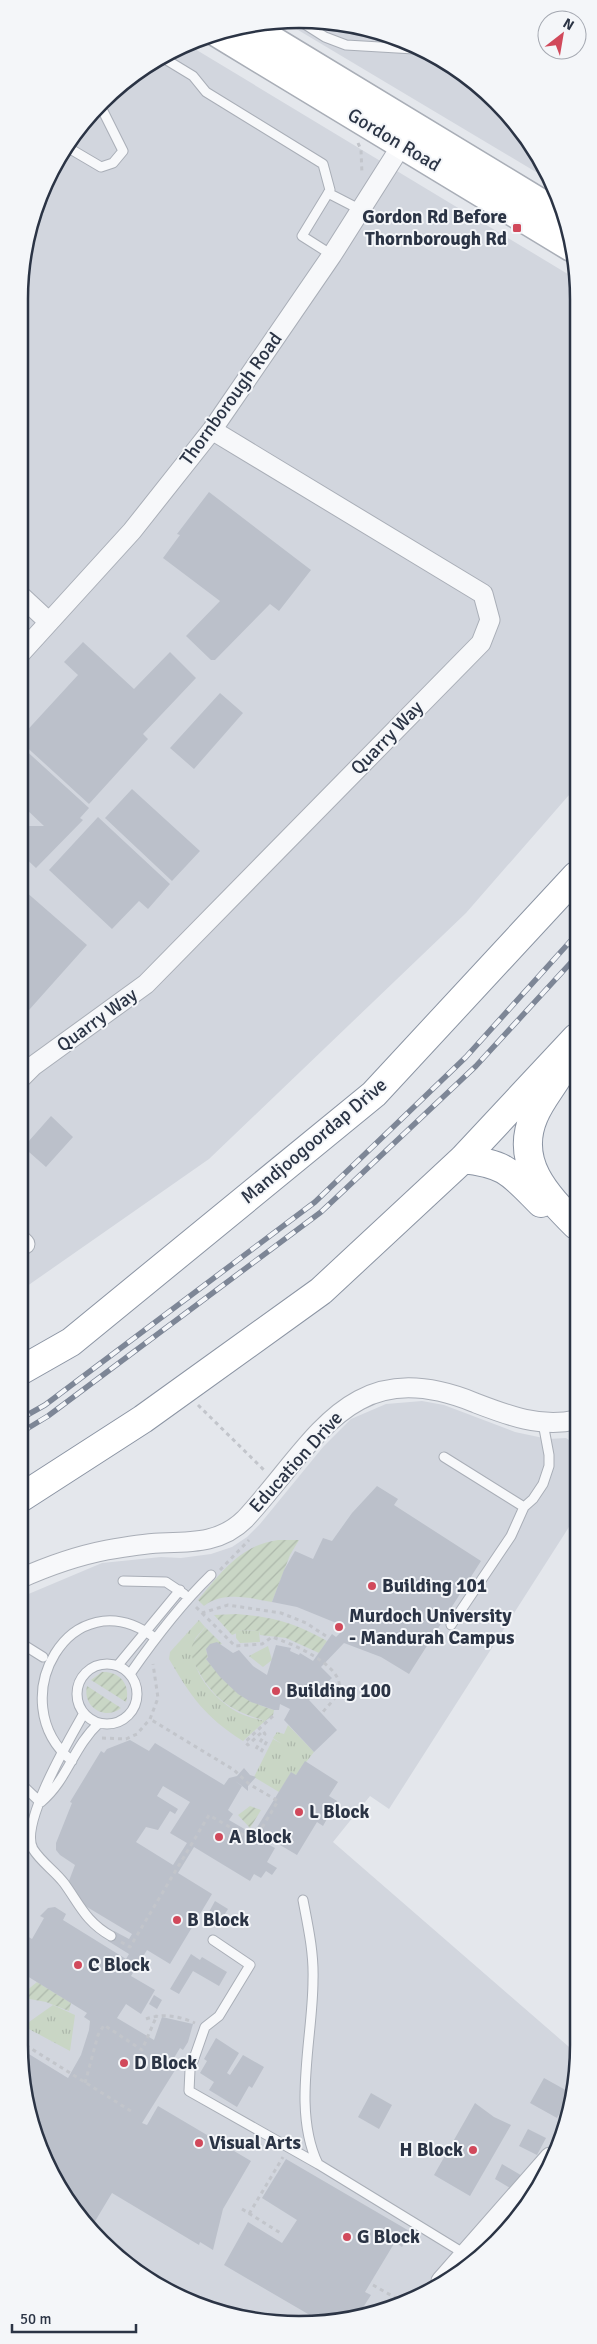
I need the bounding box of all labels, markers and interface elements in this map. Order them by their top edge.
north arrow [537,10,587,60]
text: N [560,14,577,34]
street label: Gordon Road [343,103,445,177]
place label: Gordon Rd Before Thornborough Rd [362,205,507,251]
marker: Gordon Rd Before Thornborough Rd [511,222,523,234]
street label: Thornborough Road [175,328,287,470]
street label: Quarry Way [346,696,428,780]
street label: Quarry Way [52,983,142,1057]
street label: Mandjoogoordap Drive [236,1073,392,1209]
street label: Education Drive [244,1406,348,1518]
place label: Building 101 [382,1574,487,1598]
marker: Building 101 [366,1580,378,1592]
place label: Murdoch University - Mandurah Campus [349,1604,514,1650]
marker: Murdoch University - Mandurah Campus [333,1621,345,1633]
place label: Building 100 [286,1679,391,1703]
marker: Building 100 [270,1685,282,1697]
place label: L Block [309,1800,369,1824]
marker: L Block [293,1806,305,1818]
place label: A Block [229,1825,292,1849]
marker: A Block [213,1831,225,1843]
place label: B Block [187,1908,249,1932]
marker: B Block [171,1914,183,1926]
place label: C Block [88,1953,150,1977]
marker: C Block [72,1959,84,1971]
place label: D Block [134,2051,197,2075]
marker: D Block [118,2057,130,2069]
place label: Visual Arts [209,2131,301,2155]
marker: Visual Arts [193,2137,205,2149]
place label: H Block [399,2138,463,2162]
marker: H Block [467,2144,479,2156]
place label: G Block [357,2225,420,2249]
marker: G Block [341,2231,353,2243]
scale bar [12,2302,136,2334]
text: 50 m [20,2310,51,2328]

